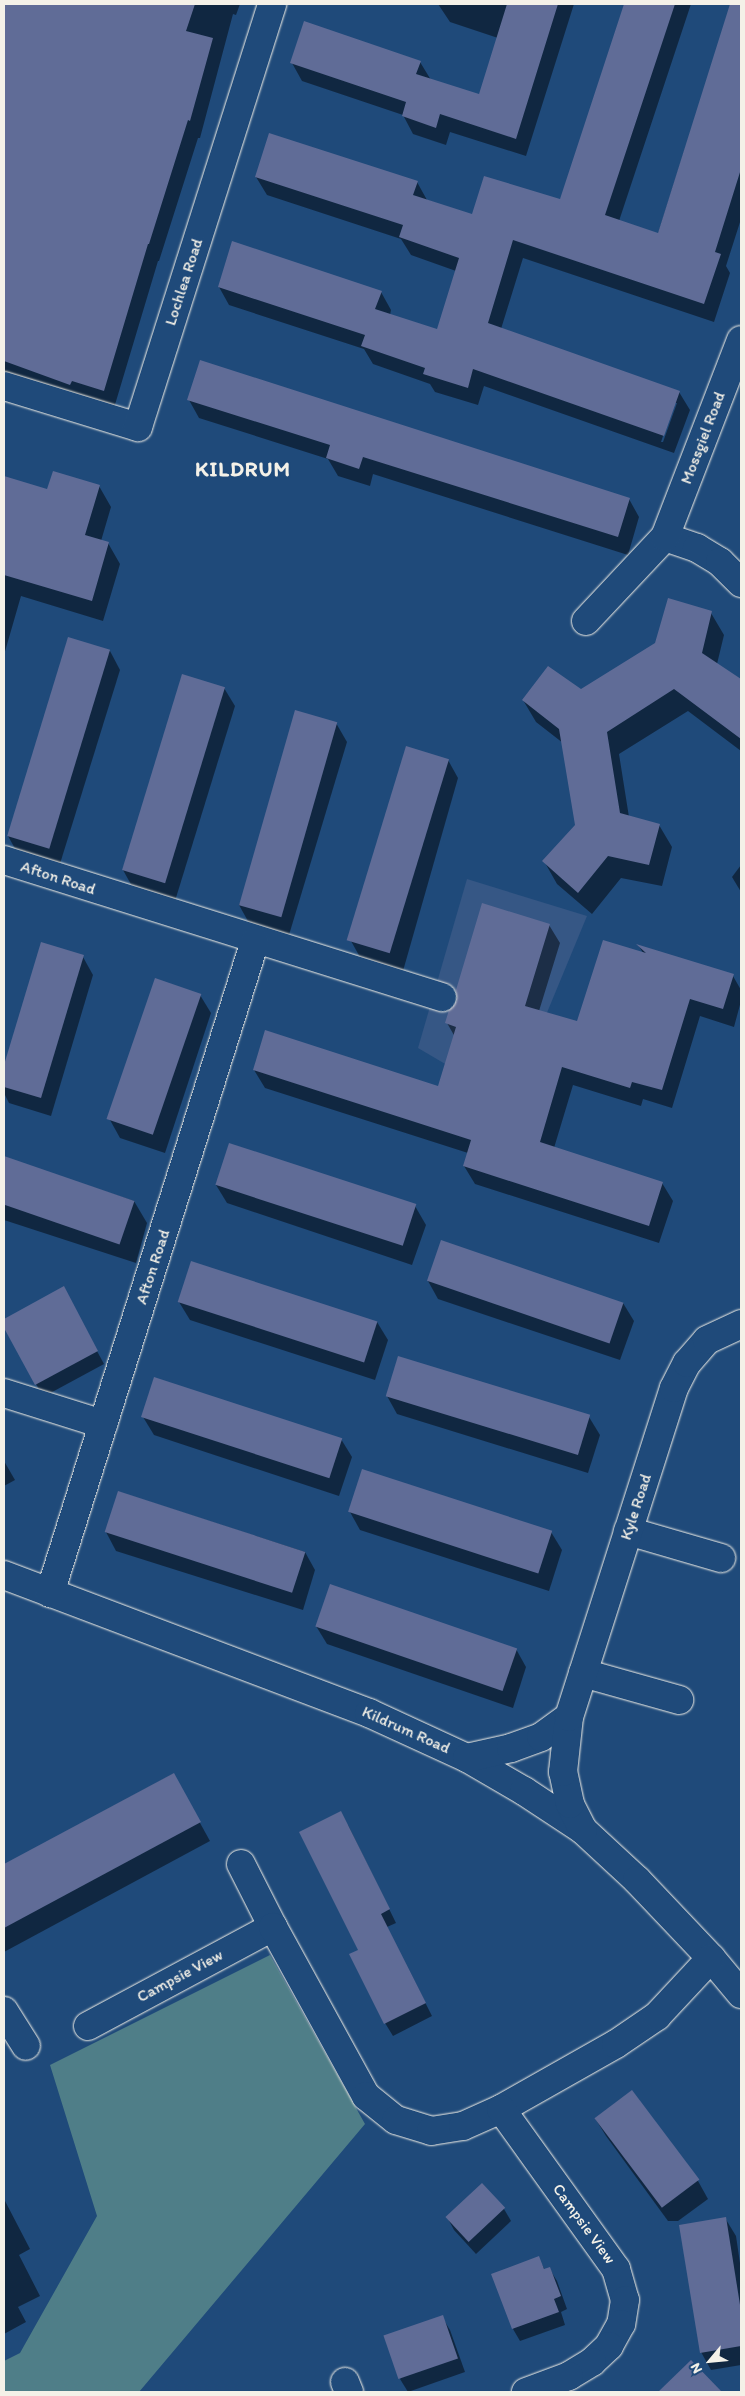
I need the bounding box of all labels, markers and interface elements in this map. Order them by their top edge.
street label: Lochlea Road [161,236,207,328]
street label: Mossgiel Road [677,389,729,487]
district label: KILDRUM [194,456,292,482]
street label: Afton Road [18,857,98,899]
street label: Afton Road [132,1227,174,1307]
street label: Kyle Road [616,1472,656,1542]
street label: Kildrum Road [359,1702,453,1758]
street label: Campsie View [134,1945,226,2007]
street label: Campsie View [548,2180,620,2268]
north arrow [685,2336,735,2386]
text: N [687,2360,706,2376]

